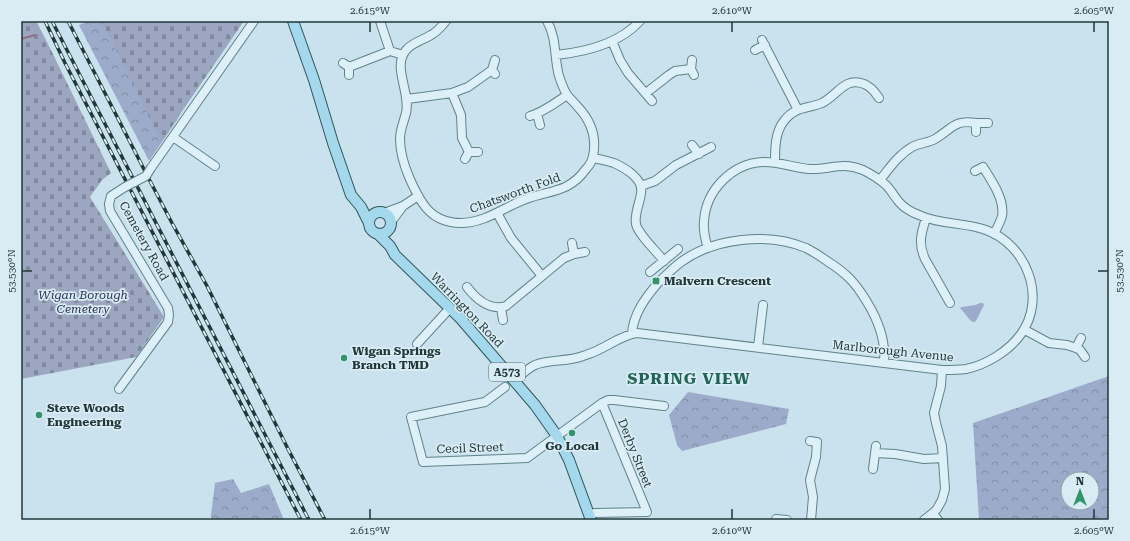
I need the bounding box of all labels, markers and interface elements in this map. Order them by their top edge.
text: 2.615°W [350,5,391,16]
text: 2.610°W [712,5,753,16]
text: 2.605°W [1074,5,1115,16]
street label: Chatsworth Fold [468,170,563,216]
street label: Cemetery Road [116,199,172,283]
text: 53.530°N [6,249,17,293]
text: 53.530°N [1114,249,1125,293]
street label: Warrington Road [428,270,506,351]
place label: Malvern Crescent [664,274,771,288]
marker: Malvern Crescent [651,276,661,286]
park label: Wigan Borough Cemetery [38,288,128,316]
street label: Marlborough Avenue [832,338,955,364]
place label: Wigan Springs Branch TMD [352,344,441,372]
marker: Wigan Springs Branch TMD [339,353,349,363]
road number: A573 [489,363,525,381]
district label: SPRING VIEW [627,369,751,388]
place label: Steve Woods Engineering [47,401,125,429]
marker: Steve Woods Engineering [34,410,44,420]
street label: Derby Street [615,417,655,490]
marker: Go Local [567,428,577,438]
place label: Go Local [545,439,599,453]
street label: Cecil Street [436,440,504,456]
north arrow [1060,471,1100,511]
text: N [1076,475,1085,488]
text: 2.615°W [350,525,391,536]
text: 2.610°W [712,525,753,536]
text: 2.605°W [1074,525,1115,536]

